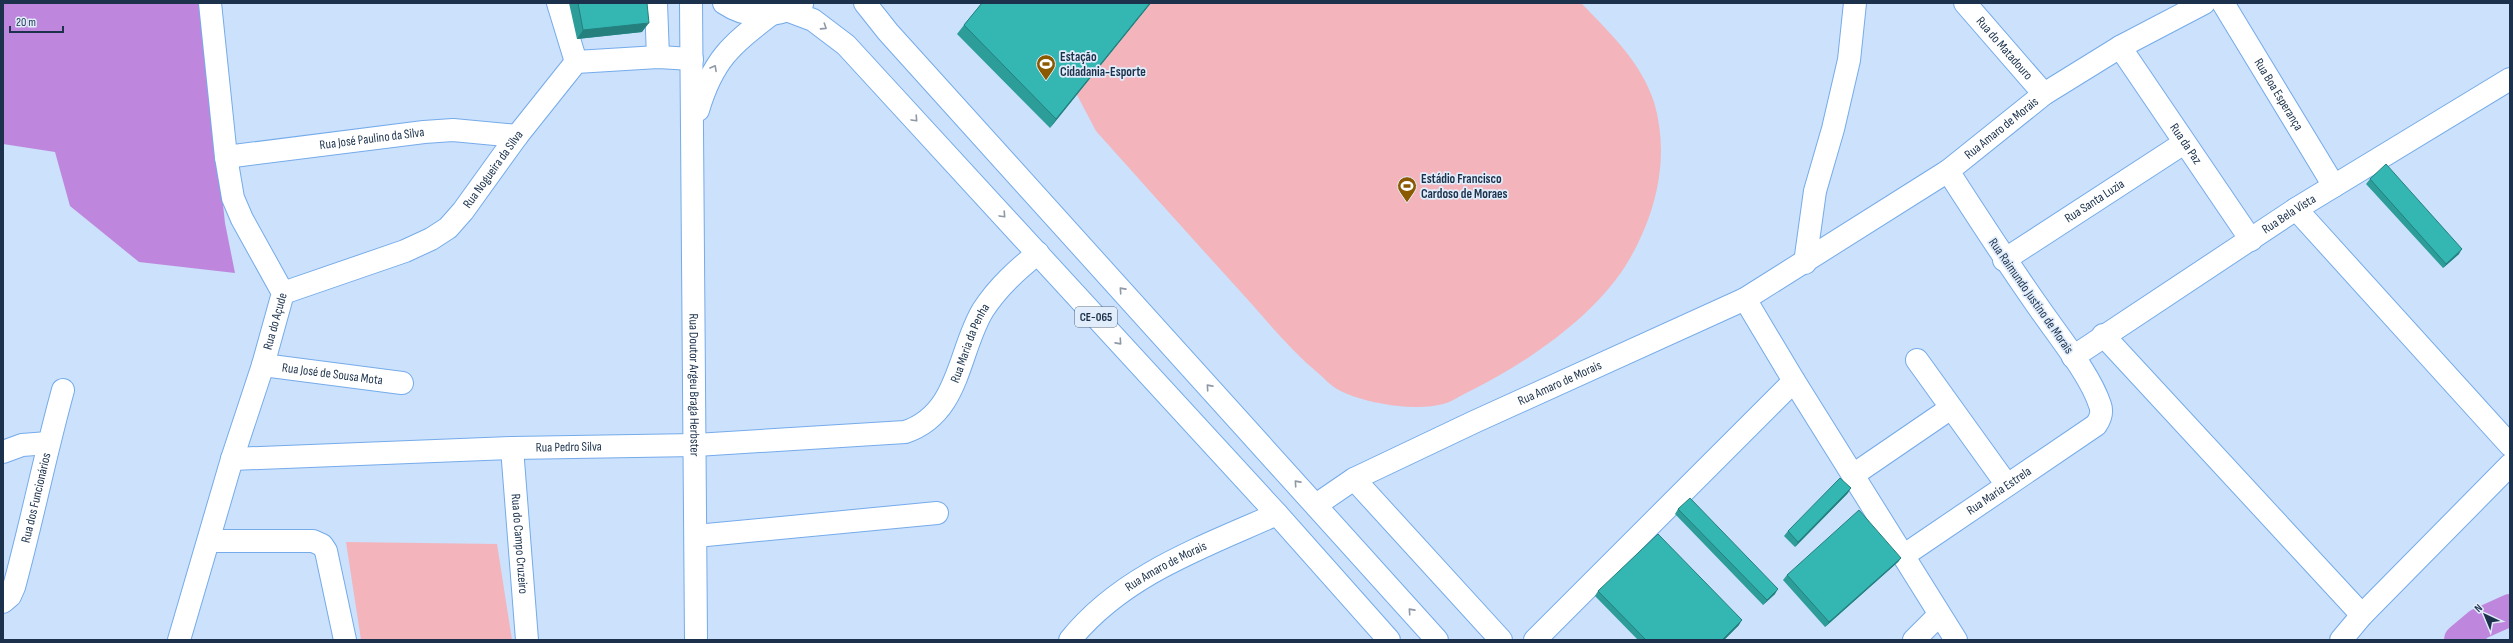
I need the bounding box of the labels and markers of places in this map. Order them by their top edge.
place label: Estação Cidadania-Esporte [1060,49,1146,80]
sports icon: Estação Cidadania-Esporte [1035,53,1057,81]
place label: Estádio Francisco Cardoso de Moraes [1421,171,1508,202]
sports icon: Estádio Francisco Cardoso de Moraes [1396,175,1418,203]

